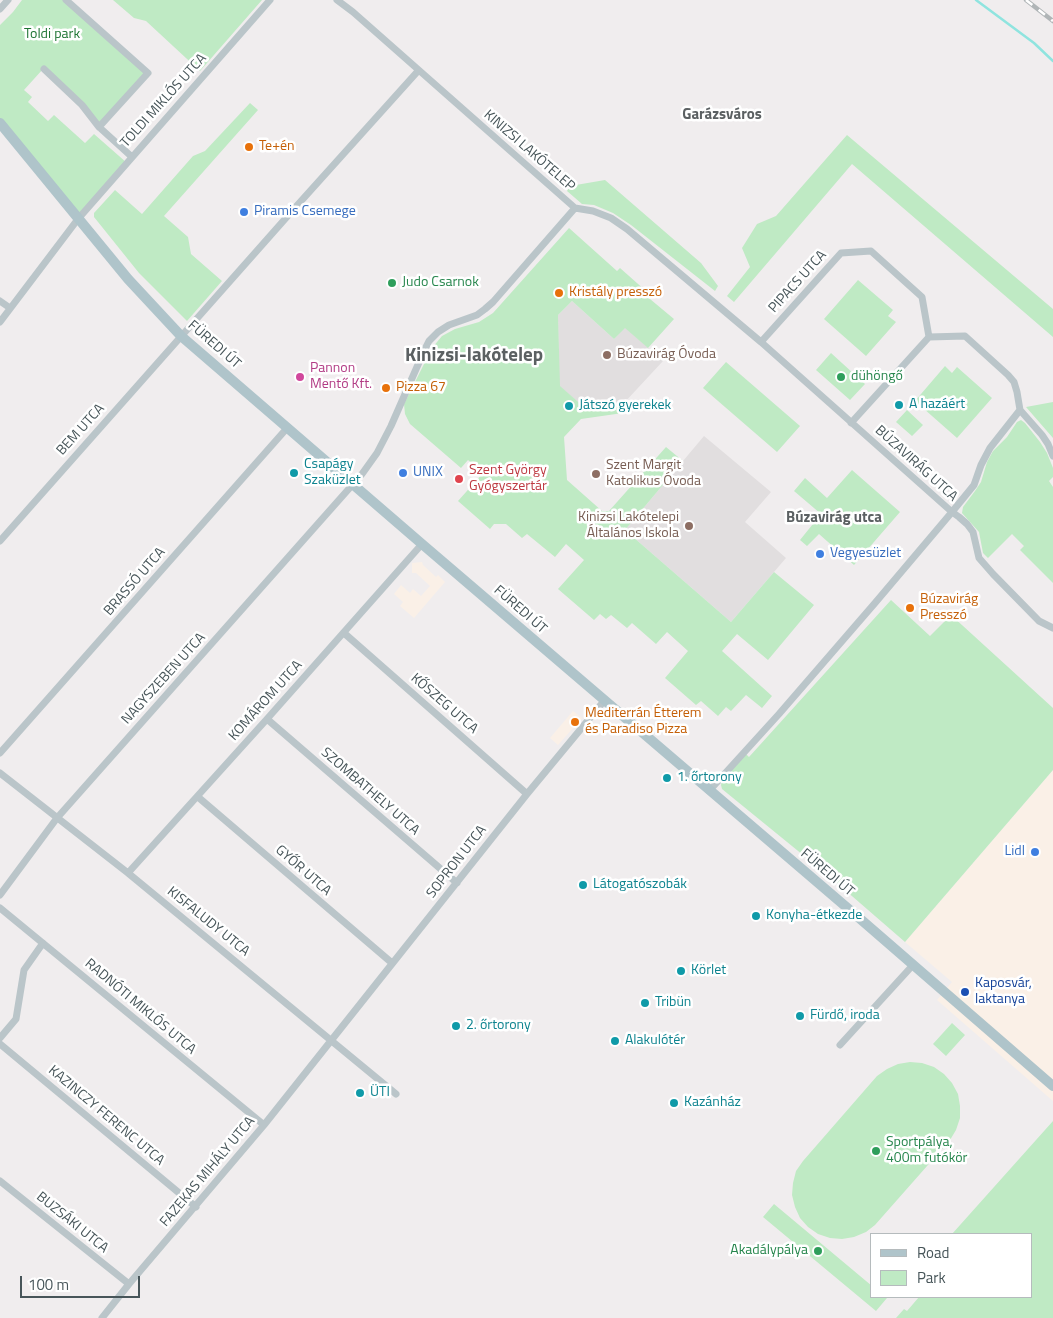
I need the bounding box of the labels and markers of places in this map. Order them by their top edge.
place label: Te+én [259,139,295,155]
marker: Te+én [243,141,255,153]
place label: Piramis Csemege [254,204,356,220]
marker: Piramis Csemege [238,206,250,218]
place label: Judo Csarnok [402,275,479,291]
marker: Judo Csarnok [386,277,398,289]
place label: Kristály presszó [569,285,662,301]
marker: Kristály presszó [553,287,565,299]
place label: Búzavirág Óvoda [617,347,716,363]
marker: Búzavirág Óvoda [601,349,613,361]
place label: Pannon Mentő Kft. [310,361,372,394]
place label: dühöngő [851,369,903,385]
marker: Pannon Mentő Kft. [294,371,306,383]
marker: dühöngő [835,371,847,383]
place label: Pizza 67 [396,380,446,396]
marker: Pizza 67 [380,382,392,394]
place label: A hazáért [909,397,965,413]
place label: Játszó gyerekek [579,398,671,414]
marker: A hazáért [893,399,905,411]
marker: Játszó gyerekek [563,400,575,412]
place label: Csapágy Szaküzlet [304,457,361,490]
place label: Szent Margit Katolikus Óvoda [606,458,701,491]
place label: Szent György Gyógyszertár [469,463,547,496]
place label: UNIX [413,465,443,481]
marker: Csapágy Szaküzlet [288,467,300,479]
marker: UNIX [397,467,409,479]
marker: Szent Margit Katolikus Óvoda [590,468,602,480]
marker: Szent György Gyógyszertár [453,473,465,485]
place label: Kinizsi Lakótelepi Általános Iskola [578,510,679,542]
marker: Kinizsi Lakótelepi Általános Iskola [683,520,695,532]
place label: Vegyesüzlet [830,546,901,562]
marker: Vegyesüzlet [814,548,826,560]
place label: Búzavirág Presszó [920,592,978,624]
marker: Búzavirág Presszó [904,602,916,614]
place label: Mediterrán Étterem és Paradiso Pizza [585,706,702,739]
marker: Mediterrán Étterem és Paradiso Pizza [569,716,581,728]
place label: 1. őrtorony [677,770,742,786]
marker: 1. őrtorony [661,772,673,784]
place label: Lidl [1005,844,1025,860]
marker: Lidl [1029,846,1041,858]
place label: Látogatószobák [593,877,687,893]
marker: Látogatószobák [577,879,589,891]
place label: Konyha-étkezde [766,908,862,924]
marker: Konyha-étkezde [750,910,762,922]
place label: Körlet [691,963,726,979]
marker: Körlet [675,965,687,977]
place label: Kaposvár, laktanya [975,976,1032,1009]
marker: Kaposvár, laktanya [959,986,971,998]
place label: Tribün [655,995,691,1011]
marker: Tribün [639,997,651,1009]
place label: Fürdő, iroda [810,1008,880,1024]
marker: Fürdő, iroda [794,1010,806,1022]
place label: 2. őrtorony [466,1018,531,1034]
marker: 2. őrtorony [450,1020,462,1032]
place label: Alakulótér [625,1033,685,1049]
marker: Alakulótér [609,1035,621,1047]
place label: ÜTI [370,1085,390,1101]
marker: ÜTI [354,1087,366,1099]
place label: Kazánház [684,1095,741,1111]
marker: Kazánház [668,1097,680,1109]
place label: Sportpálya, 400m futókör [886,1135,967,1168]
marker: Sportpálya, 400m futókör [870,1145,882,1157]
place label: Akadálypálya [730,1243,808,1259]
marker: Akadálypálya [812,1245,824,1257]

